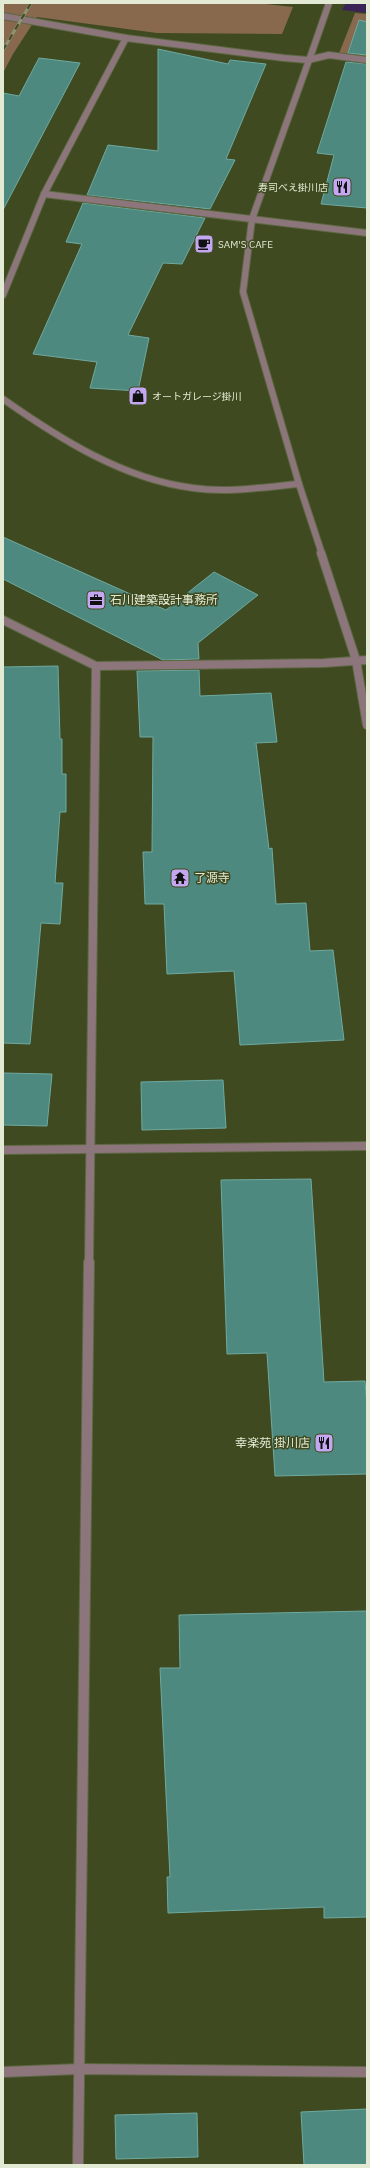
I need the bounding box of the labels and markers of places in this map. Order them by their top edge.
restaurant icon: 寿司べえ掛川店 [331,176,353,198]
place label: 寿司べえ掛川店 [258,181,328,194]
cafe icon: SAM'S CAFE [193,233,215,255]
place label: SAM'S CAFE [218,238,273,251]
shop icon: オートガレージ掛川 [127,385,149,407]
place label: オートガレージ掛川 [152,390,242,403]
office icon: 石川建築設計事務所 [85,589,107,611]
place label: 石川建築設計事務所 [110,592,218,607]
temple icon: 了源寺 [169,867,191,889]
place label: 了源寺 [194,870,230,885]
restaurant icon: 幸楽苑 掛川店 [313,1432,335,1454]
place label: 幸楽苑 掛川店 [235,1435,310,1450]

